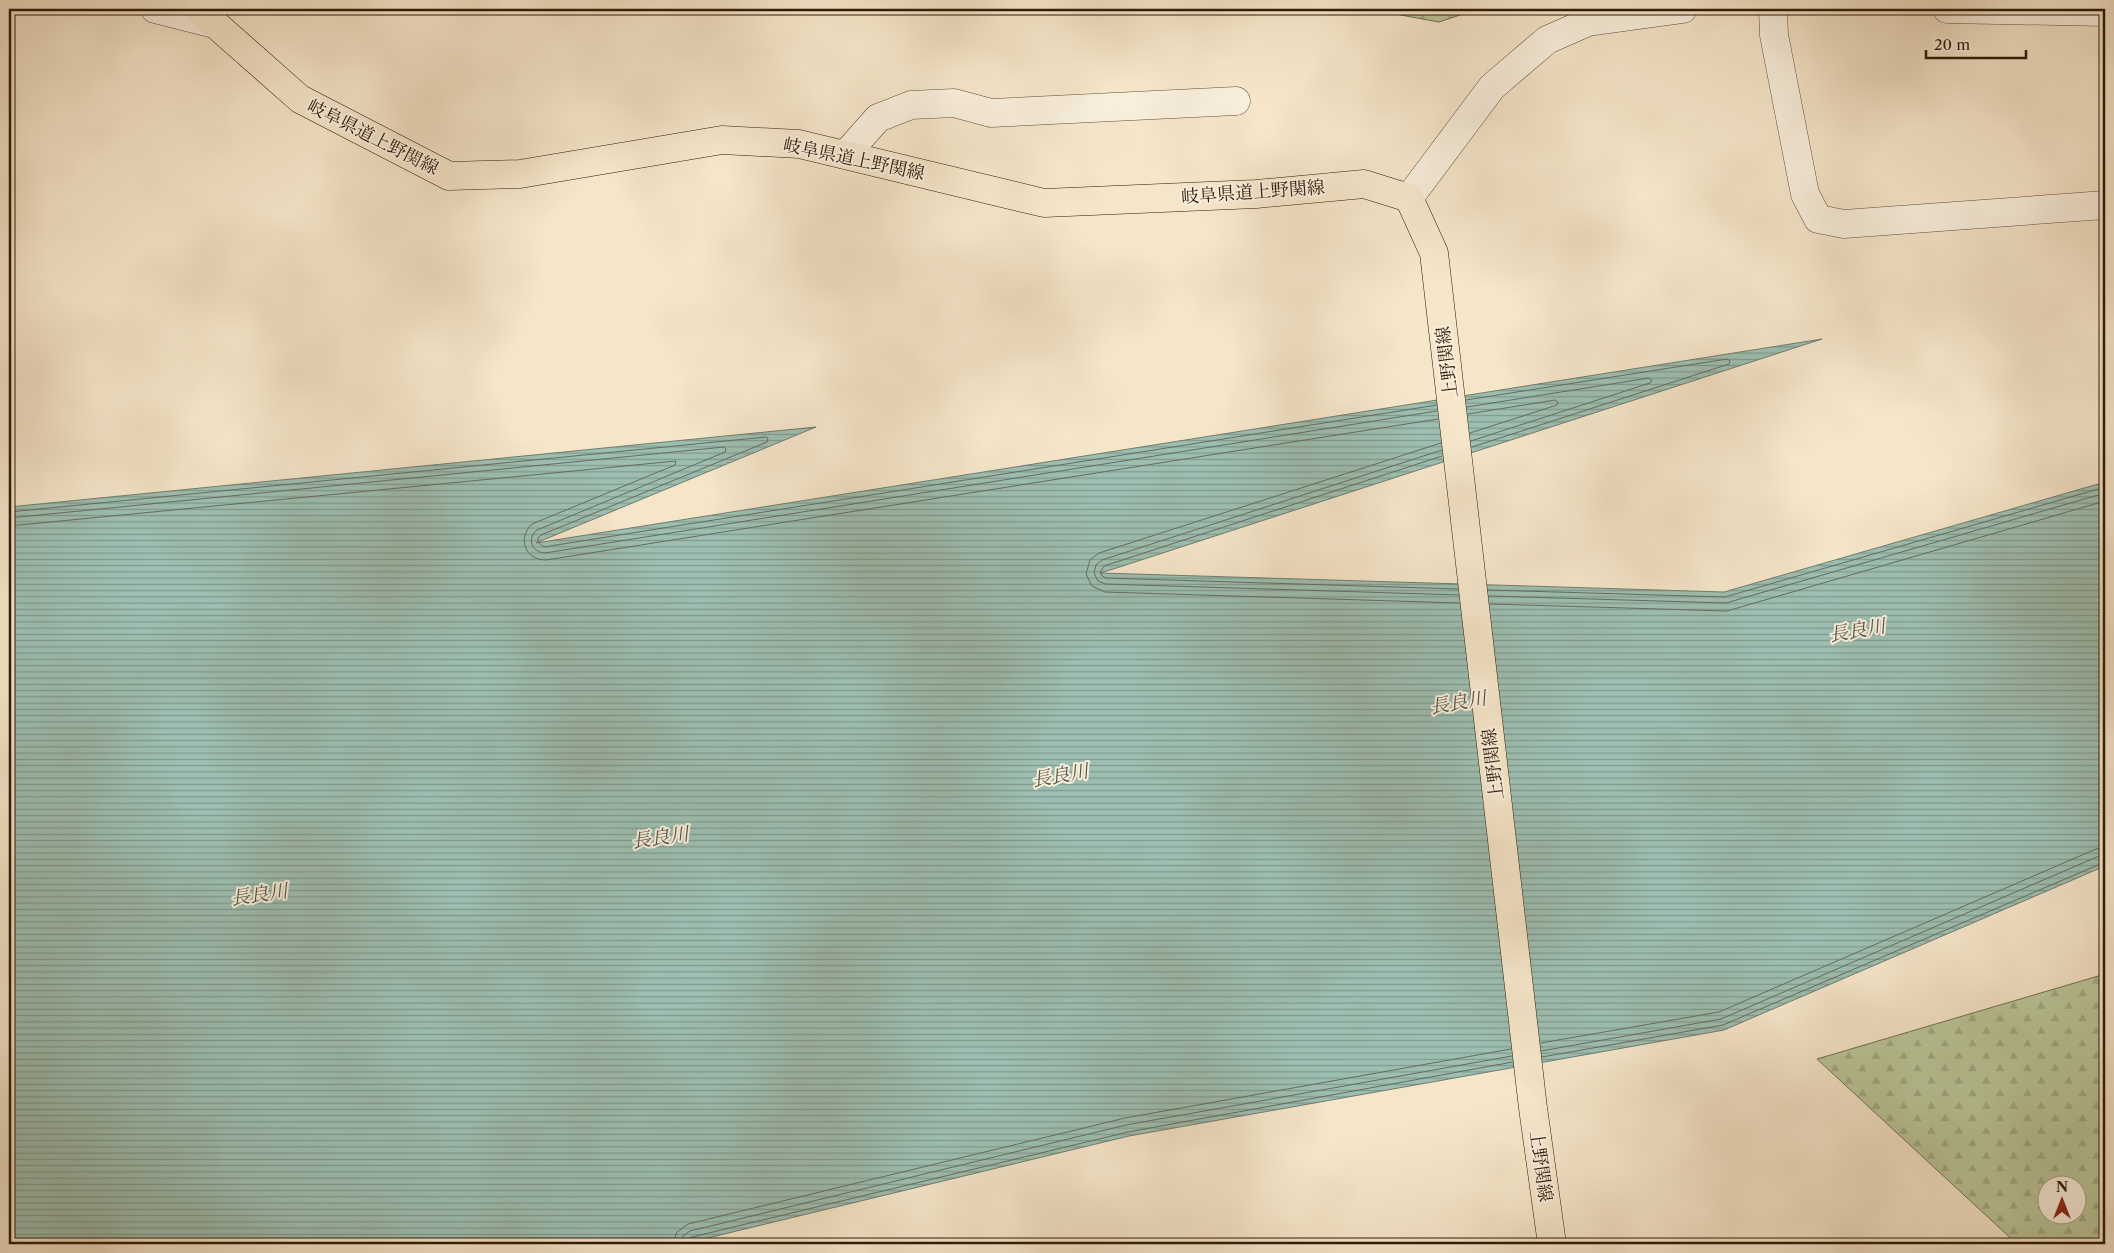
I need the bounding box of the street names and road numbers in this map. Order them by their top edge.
street label: 岐阜県道上野関線 [304,95,442,179]
street label: 岐阜県道上野関線 [781,133,927,185]
street label: 岐阜県道上野関線 [1180,176,1326,208]
street label: 上野関線 [1432,325,1462,399]
street label: 上野関線 [1478,727,1508,801]
street label: 上野関線 [1525,1129,1557,1203]

